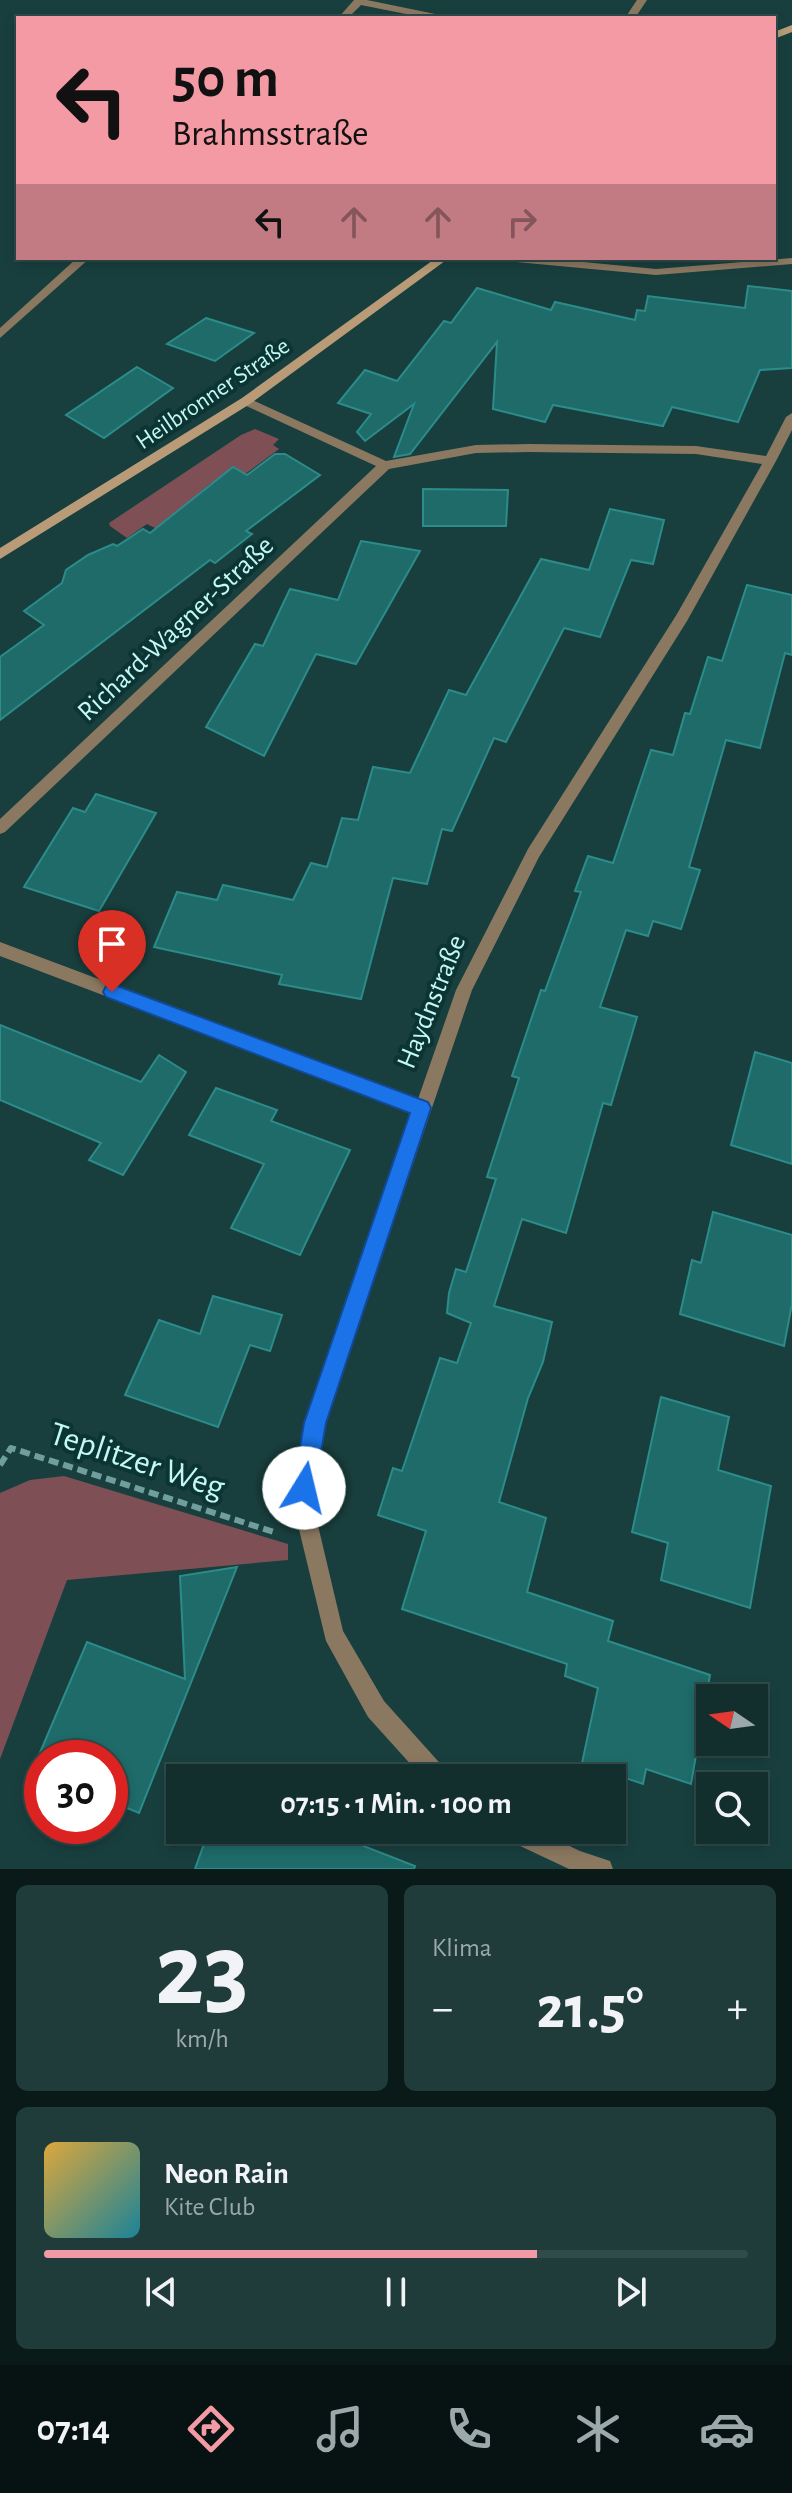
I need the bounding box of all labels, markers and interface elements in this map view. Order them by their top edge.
icon: left [40,48,144,152]
text: 50 m [172,51,279,107]
text: Brahmsstraße [172,116,369,152]
icon: left [248,200,292,244]
icon: ahead [332,200,376,244]
icon: ahead [416,200,460,244]
icon: right [500,200,544,244]
street label: Heilbronner Straße [132,334,294,454]
street label: Richard-Wagner-Straße [73,531,279,727]
pin [78,910,146,992]
icon: arrive [90,922,134,966]
street label: Haydnstraße [393,931,471,1073]
street label: Teplitzer Weg [45,1417,229,1505]
position arrow [262,1446,346,1530]
north arrow [696,1684,768,1756]
map controls [696,1684,768,1844]
speed limit sign: 30 [24,1740,128,1844]
button: search [696,1772,768,1844]
text: 07:15 · 1 Min. · 100 m [280,1789,512,1819]
text: 23 [155,1920,249,2024]
text: Klima [432,1935,492,1961]
text: 21.5° [536,1979,644,2039]
text: − [432,1987,453,2031]
text: + [727,1987,748,2031]
text: km/h [175,2026,229,2052]
text: Neon Rain [164,2159,289,2189]
text: Kite Club [164,2194,255,2220]
icon: previous [139,2270,183,2314]
icon: pause [374,2270,418,2314]
icon: next [609,2270,653,2314]
icon: directions [183,2401,239,2457]
icon: music [312,2401,368,2457]
icon: phone [441,2401,497,2457]
icon: climate [570,2401,626,2457]
icon: car [699,2401,755,2457]
text: 07:14 [37,2411,110,2447]

